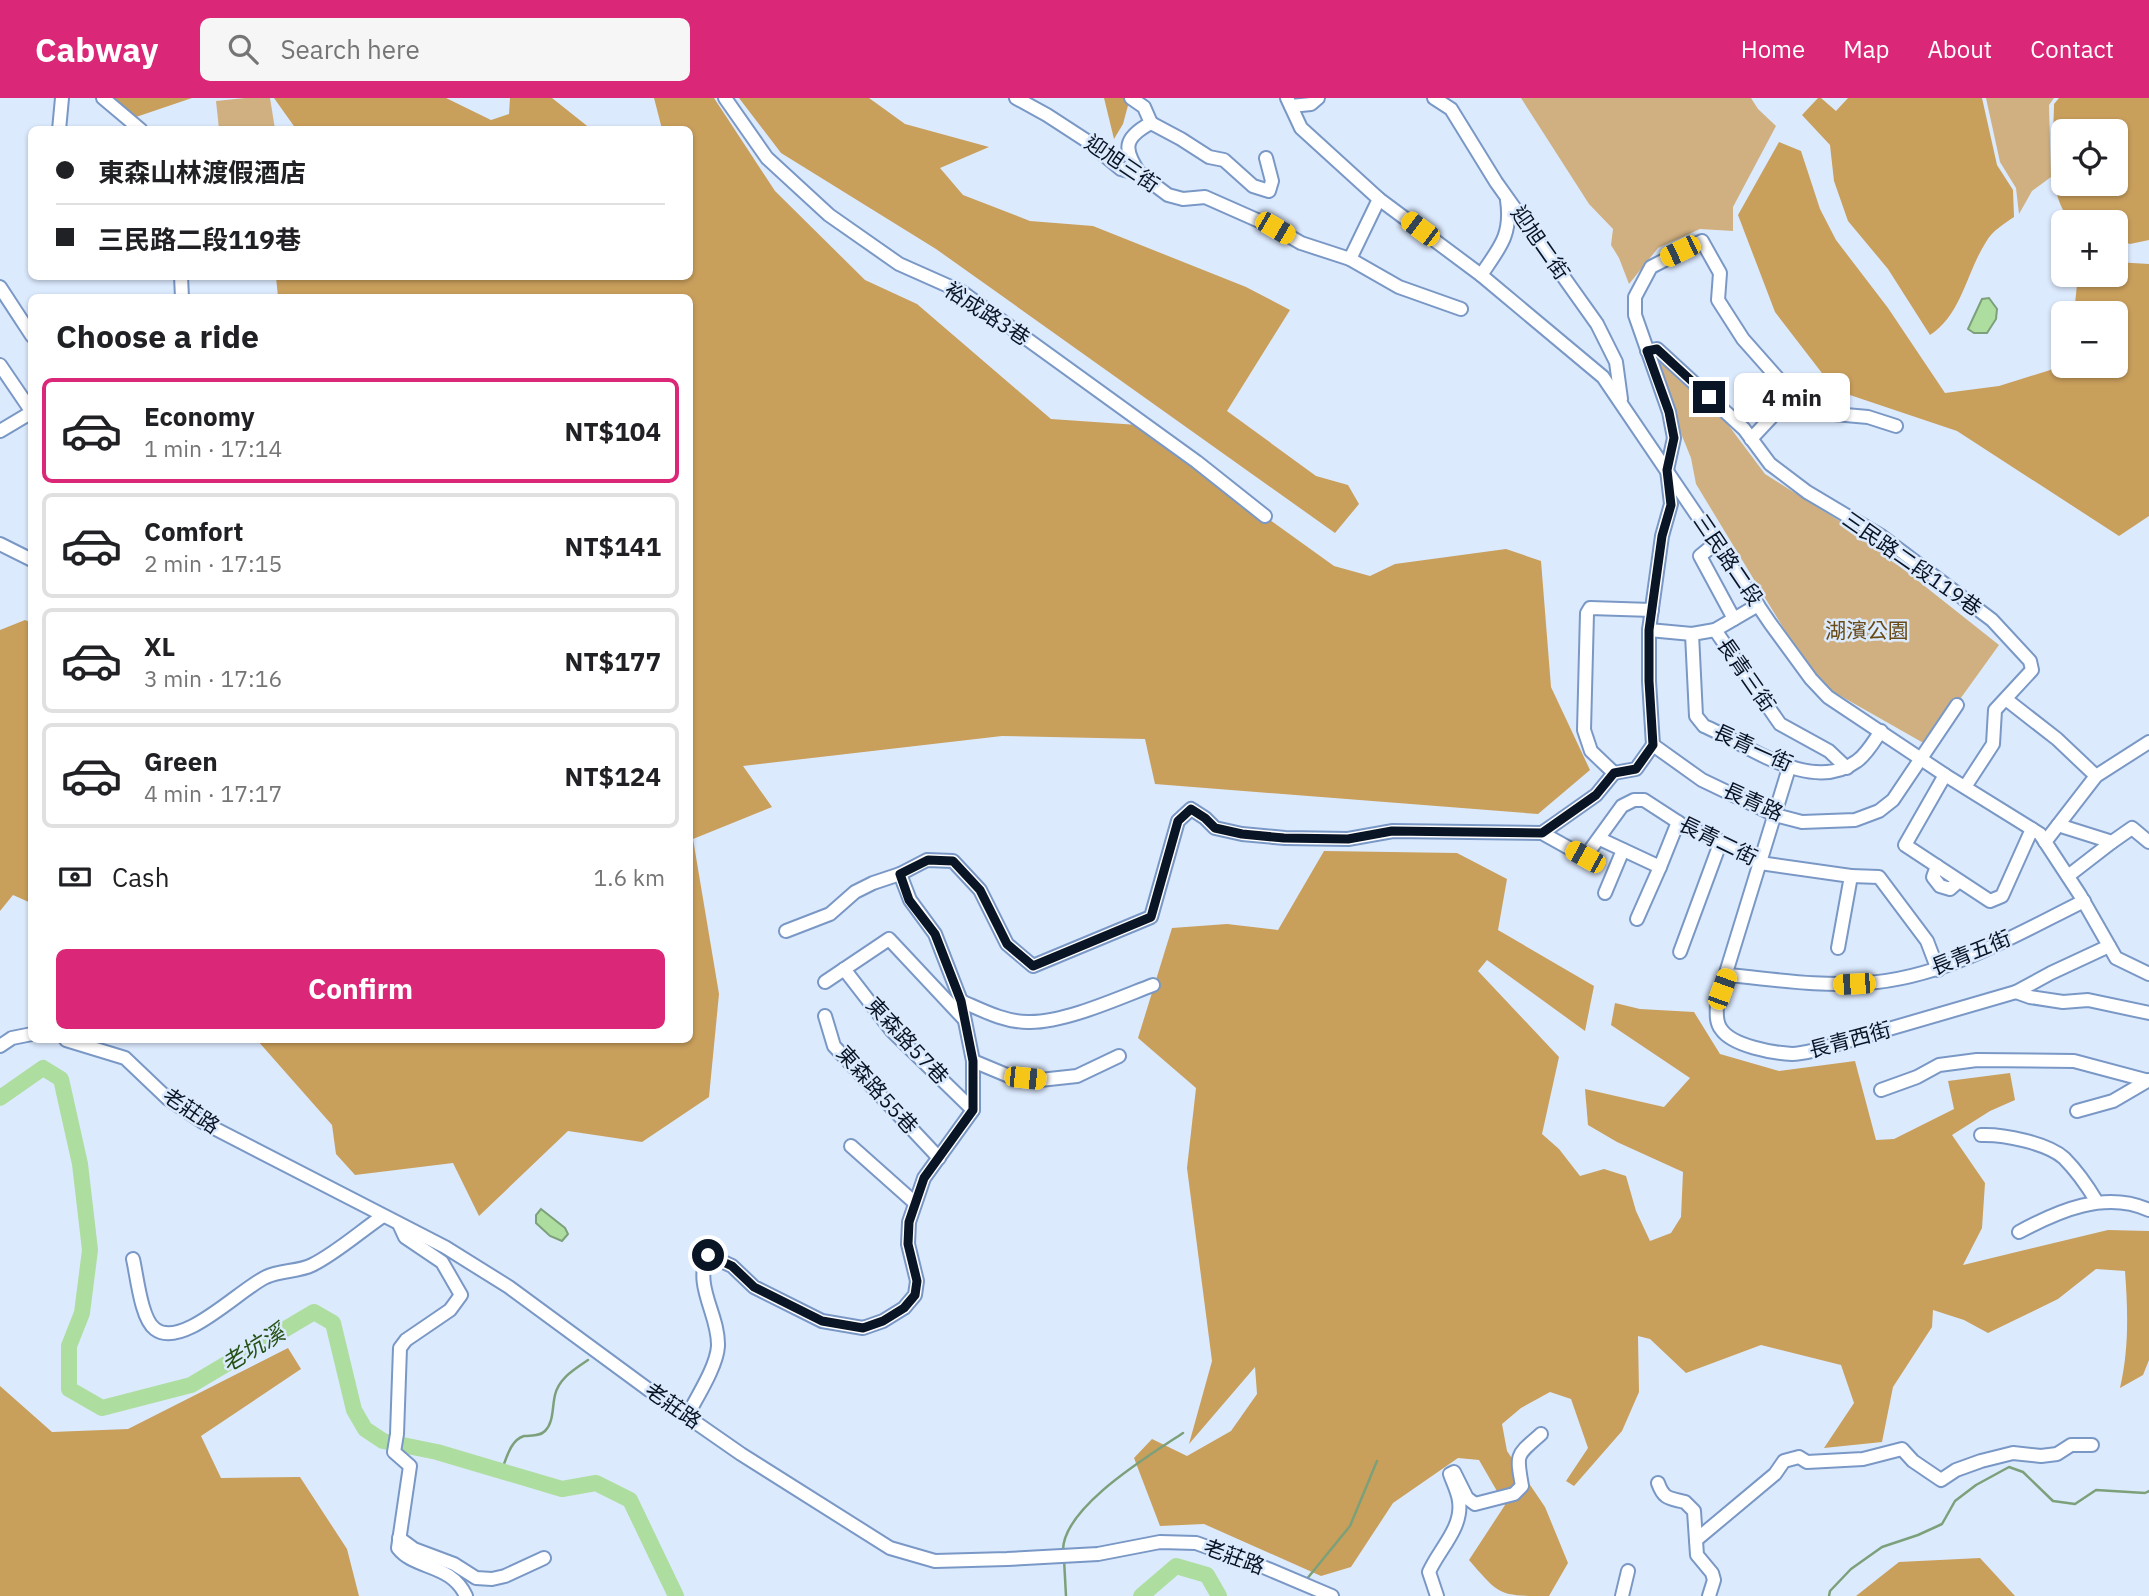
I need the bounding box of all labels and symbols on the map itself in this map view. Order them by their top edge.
street label: 迎旭三街 [1080,128,1165,198]
street label: 迎旭二街 [1505,200,1576,285]
car [1252,208,1299,248]
car [1397,208,1444,250]
car [1657,232,1704,270]
street label: 裕成路3巷 [939,275,1036,351]
callout: 4 min [1734,372,1849,422]
route end [1693,381,1725,413]
street label: 三民路二段119巷 [1837,505,1988,622]
street label: 三民路二段 [1688,508,1770,611]
park label: 湖濱公園 [1825,616,1909,644]
street label: 長青三街 [1711,632,1782,717]
street label: 長青一街 [1709,717,1797,777]
street label: 長青路 [1719,775,1788,827]
street label: 長青二街 [1675,809,1762,871]
car [1562,838,1609,876]
street label: 長青五街 [1926,923,2015,981]
car [1705,966,1740,1012]
car [1833,972,1876,996]
street label: 東森路57巷 [860,991,955,1090]
street label: 長青西街 [1806,1015,1894,1063]
street label: 東森路55巷 [831,1039,925,1139]
car [1004,1065,1047,1091]
street label: 老莊路 [158,1081,226,1139]
route start [692,1239,724,1271]
water label: 老坑溪 [215,1315,292,1378]
street label: 老莊路 [640,1376,707,1435]
street label: 老莊路 [1200,1532,1269,1580]

